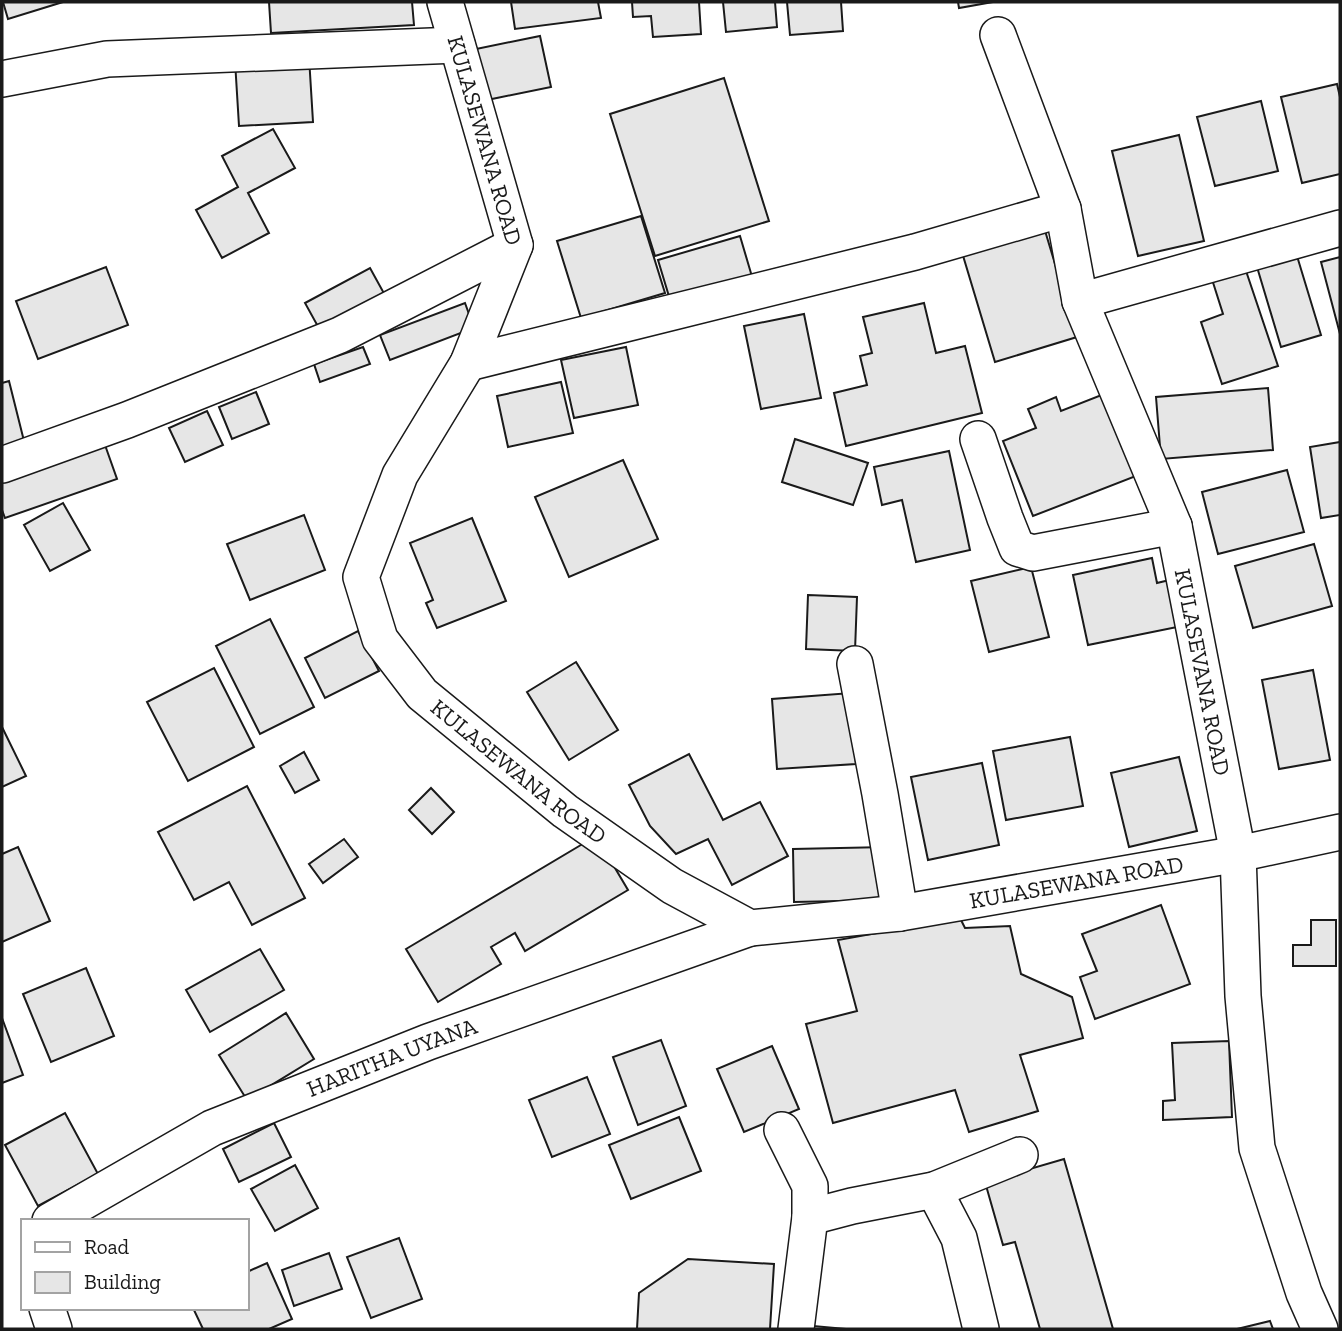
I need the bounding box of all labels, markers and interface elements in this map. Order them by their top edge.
street label: KULASEWANA ROAD [441,32,528,248]
street label: KULASEVANA ROAD [1169,566,1236,778]
street label: KULASEWANA ROAD [425,693,612,850]
street label: KULASEWANA ROAD [967,850,1186,915]
street label: HARITHA UYANA [303,1011,482,1103]
legend [21,1219,248,1310]
text: Road [84,1234,130,1259]
text: Building [84,1269,161,1294]

